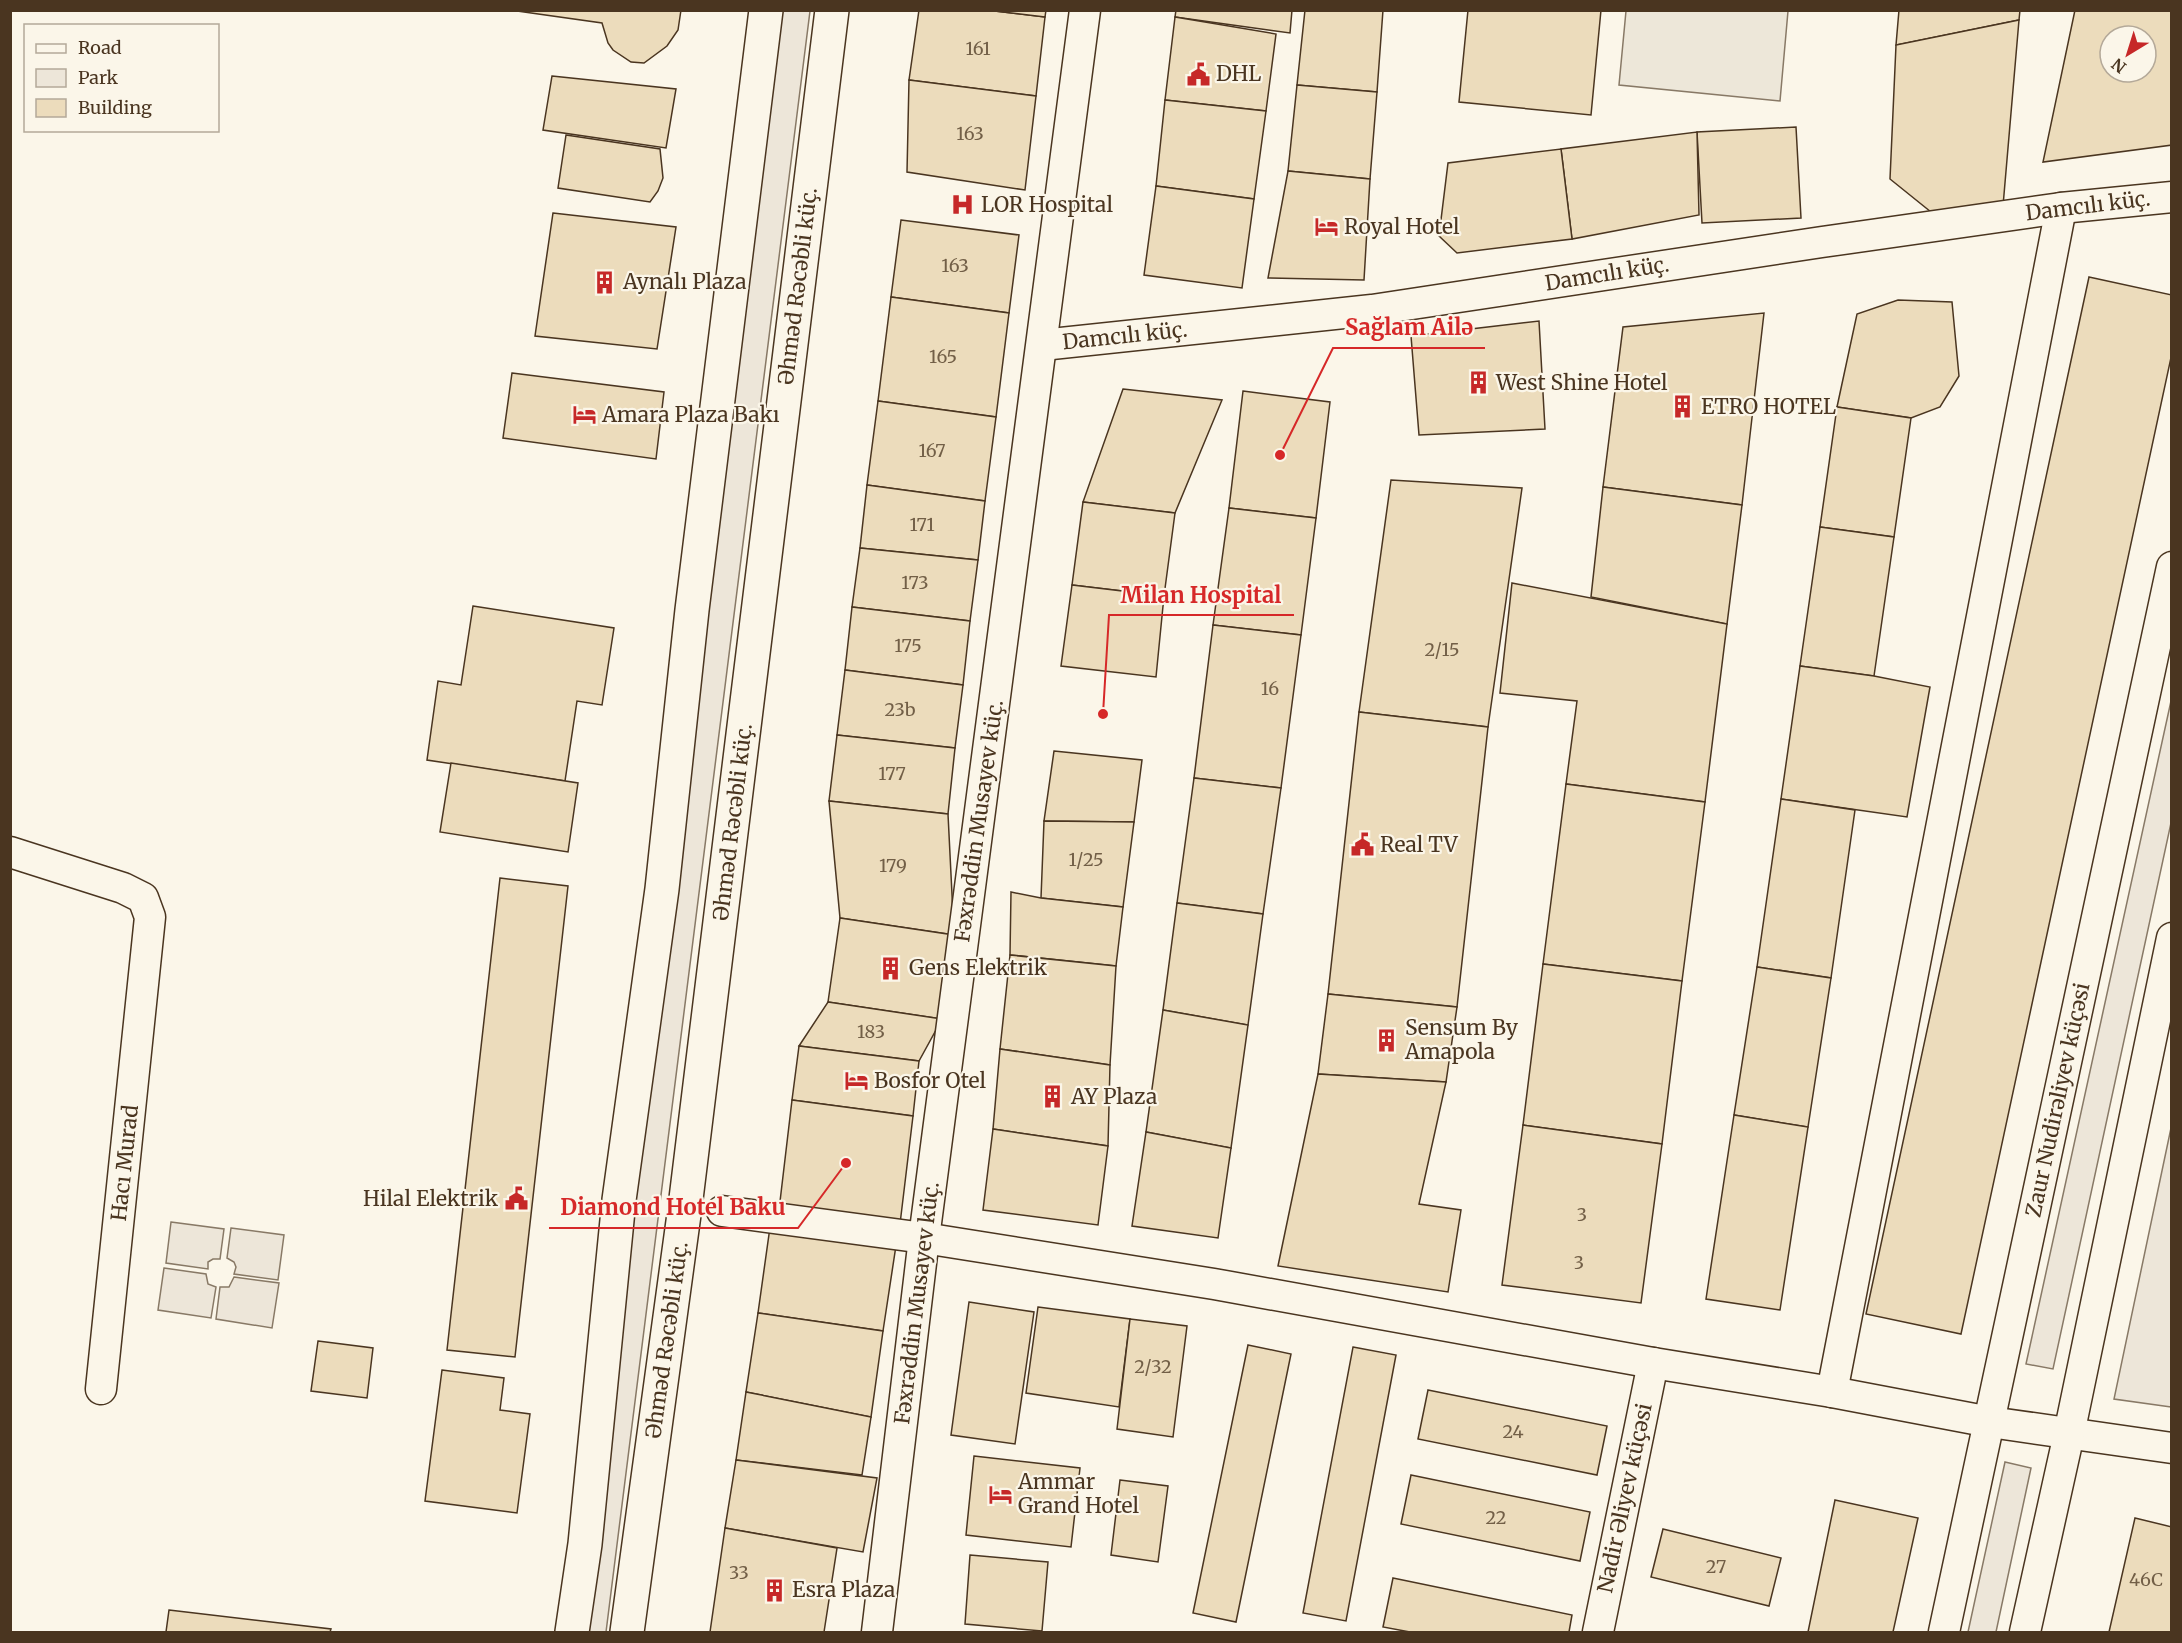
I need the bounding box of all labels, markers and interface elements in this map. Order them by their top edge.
legend [24,24,219,132]
north arrow [2098,24,2158,84]
text: Road [78,36,122,59]
house number: 161 [965,37,991,60]
text: N [2107,54,2130,78]
place label: DHL [1216,60,1261,87]
public building icon: DHL [1185,61,1211,87]
text: Park [78,66,119,89]
text: Building [78,96,152,119]
house number: 163 [956,122,984,145]
street label: Damcılı küç. [2024,184,2152,227]
street label: Əhməd Rəcəbli küç. [772,186,823,386]
place label: LOR Hospital [981,191,1113,218]
hospital icon: LOR Hospital [950,192,976,218]
place label: Royal Hotel [1344,213,1460,240]
hotel icon: Royal Hotel [1313,214,1339,240]
street label: Damcılı küç. [1543,250,1671,297]
house number: 163 [941,254,969,277]
place label: Aynalı Plaza [622,268,746,295]
building icon: Aynalı Plaza [592,269,618,295]
callout: Sağlam Ailə [1333,308,1485,348]
text: Sağlam Ailə [1345,313,1473,341]
street label: Damcılı küç. [1061,316,1189,355]
house number: 165 [929,345,957,368]
place label: West Shine Hotel [1495,369,1668,396]
building icon: West Shine Hotel [1465,370,1491,396]
place label: ETRO HOTEL [1701,393,1836,420]
building icon: ETRO HOTEL [1670,394,1696,420]
place label: Amara Plaza Bakı [601,401,780,428]
hotel icon: Amara Plaza Bakı [571,402,597,428]
house number: 167 [918,439,946,462]
house number: 171 [909,513,935,536]
house number: 173 [901,571,929,594]
callout: Milan Hospital [1109,575,1294,615]
text: Milan Hospital [1121,581,1281,609]
house number: 175 [894,634,922,657]
house number: 2/15 [1425,638,1459,661]
house number: 16 [1261,677,1279,700]
house number: 23b [885,698,916,721]
street label: Fəxrəddin Musayev küç. [948,698,1009,944]
street label: Əhməd Rəcəbli küç. [707,722,758,922]
house number: 177 [878,762,906,785]
place label: Real TV [1380,831,1459,858]
public building icon: Real TV [1349,832,1375,858]
house number: 1/25 [1068,848,1104,871]
house number: 179 [879,854,907,877]
place label: Gens Elektrik [909,954,1048,981]
building icon: Gens Elektrik [878,955,904,981]
street label: Zaur Nudirəliyev küçəsi [2019,980,2096,1219]
place label: Sensum By Amapola [1404,1014,1519,1065]
house number: 183 [857,1020,885,1043]
building icon: Sensum By Amapola [1374,1027,1400,1053]
place label: Bosfor Otel [874,1067,986,1094]
hotel icon: Bosfor Otel [843,1068,869,1094]
place label: AY Plaza [1070,1083,1157,1110]
building icon: AY Plaza [1040,1084,1066,1110]
street label: Hacı Murad [105,1103,144,1222]
street label: Fəxrəddin Musayev küç. [888,1180,945,1426]
place label: Hilal Elektrik [363,1185,499,1212]
public building icon: Hilal Elektrik [503,1186,529,1212]
callout: Diamond Hotel Baku [549,1188,798,1228]
text: Diamond Hotel Baku [560,1193,786,1221]
house number: 3 [1577,1203,1587,1226]
street label: Əhməd Rəcəbli küç. [639,1240,694,1440]
house number: 3 [1574,1251,1584,1274]
house number: 2/32 [1134,1355,1172,1378]
street label: Nadir Əliyev küçəsi [1591,1400,1658,1595]
house number: 24 [1502,1420,1524,1443]
place label: Ammar Grand Hotel [1017,1468,1139,1519]
hotel icon: Ammar Grand Hotel [987,1481,1013,1507]
house number: 22 [1485,1506,1507,1529]
house number: 27 [1706,1555,1726,1578]
house number: 33 [729,1561,749,1584]
house number: 46C [2129,1568,2163,1591]
place label: Esra Plaza [792,1576,895,1603]
building icon: Esra Plaza [761,1577,787,1603]

